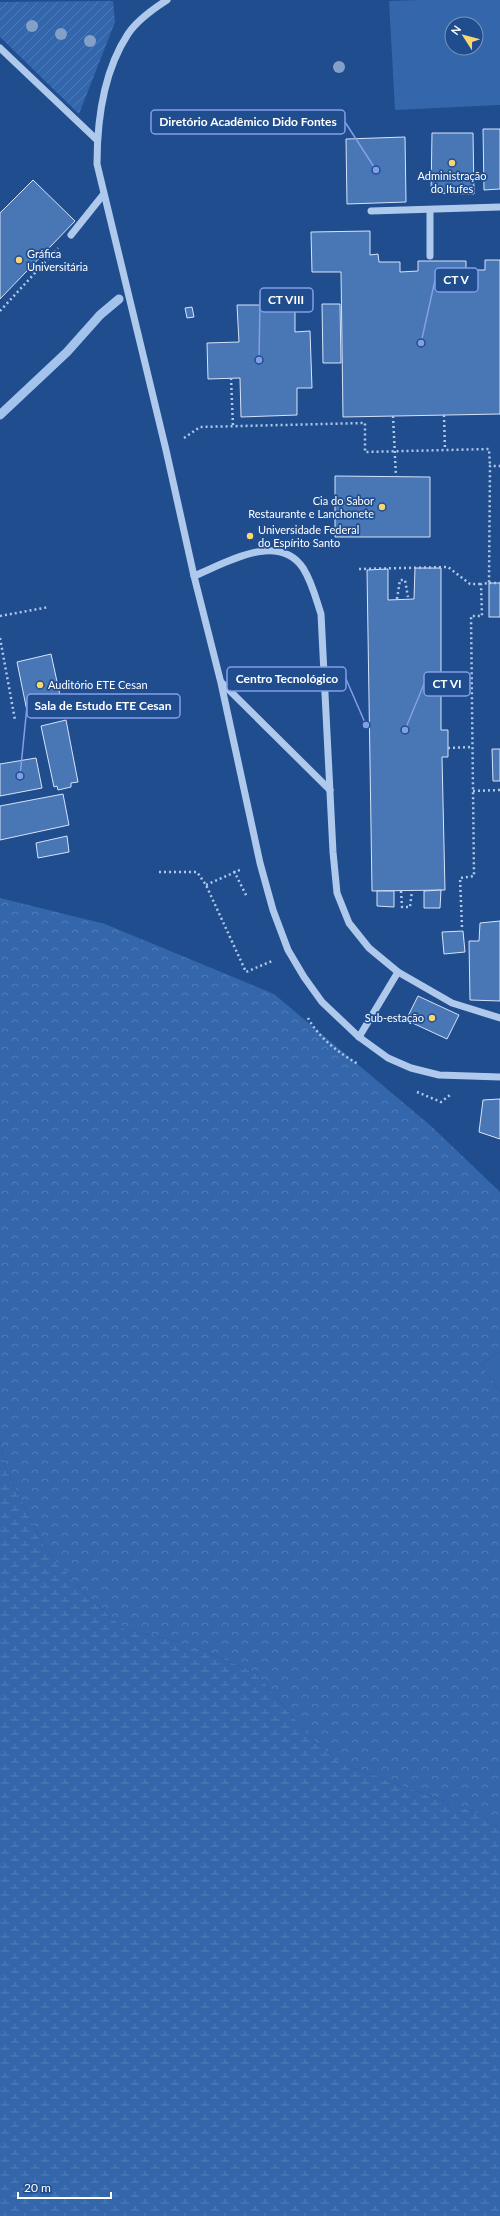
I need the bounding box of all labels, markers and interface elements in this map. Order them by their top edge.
north arrow [444,16,484,56]
text: N [448,23,463,37]
callout: Diretório Acadêmico Dido Fontes [151,110,345,134]
text: Diretório Acadêmico Dido Fontes [159,114,337,129]
marker: Administração do Itufes [447,158,457,168]
place label: Administração do Itufes [417,169,487,195]
place label: Gráfica Universitária [27,247,88,273]
marker: Gráfica Universitária [14,255,24,265]
callout: CT V [435,268,478,292]
text: CT V [443,272,469,287]
callout: CT VIII [260,288,313,312]
text: CT VIII [268,292,304,307]
place label: Cia do Sabor Restaurante e Lanchonete [248,494,374,520]
marker: Cia do Sabor Restaurante e Lanchonete [377,502,387,512]
place label: Universidade Federal do Espírito Santo [258,523,359,549]
marker: Universidade Federal do Espírito Santo [245,531,255,541]
callout: Centro Tecnológico [227,667,346,691]
text: Centro Tecnológico [236,671,338,686]
callout: CT VI [424,672,470,696]
text: CT VI [432,676,462,691]
place label: Auditório ETE Cesan [48,678,148,691]
marker: Auditório ETE Cesan [35,680,45,690]
callout: Sala de Estudo ETE Cesan [27,694,180,718]
text: Sala de Estudo ETE Cesan [35,698,172,713]
place label: Sub-estação [365,1011,424,1024]
marker: Sub-estação [427,1013,437,1023]
scale bar [18,2174,111,2200]
text: 20 m [24,2180,51,2195]

